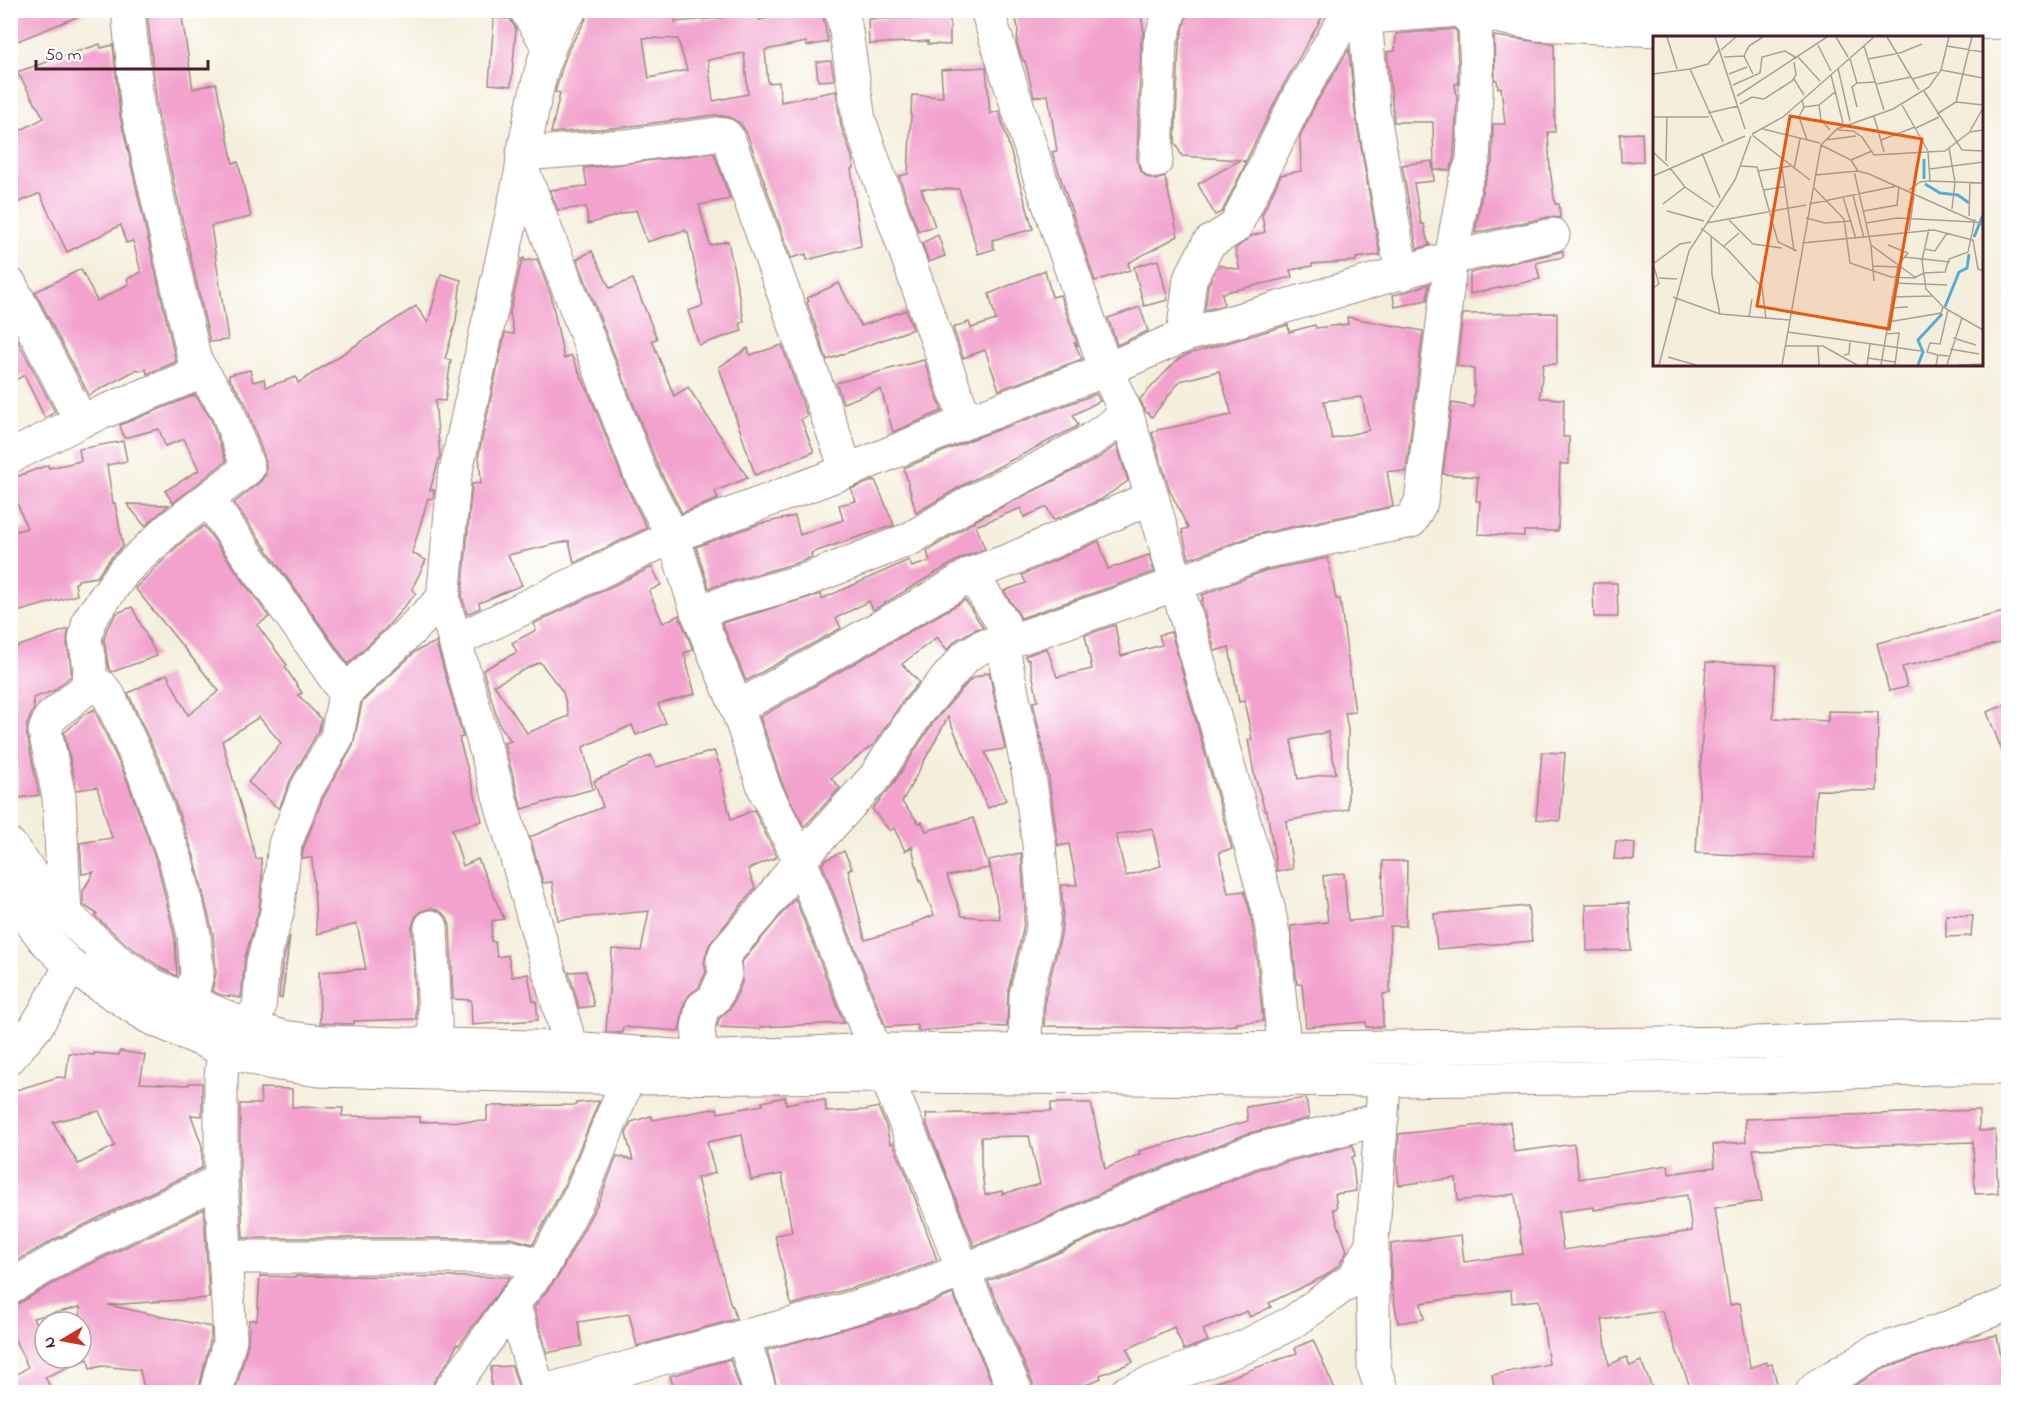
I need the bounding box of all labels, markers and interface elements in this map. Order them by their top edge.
scale bar [36,33,208,71]
inset map [1653,36,1983,366]
text: 50 m [45,43,82,69]
north arrow [33,1310,93,1370]
text: N [37,1335,63,1350]

